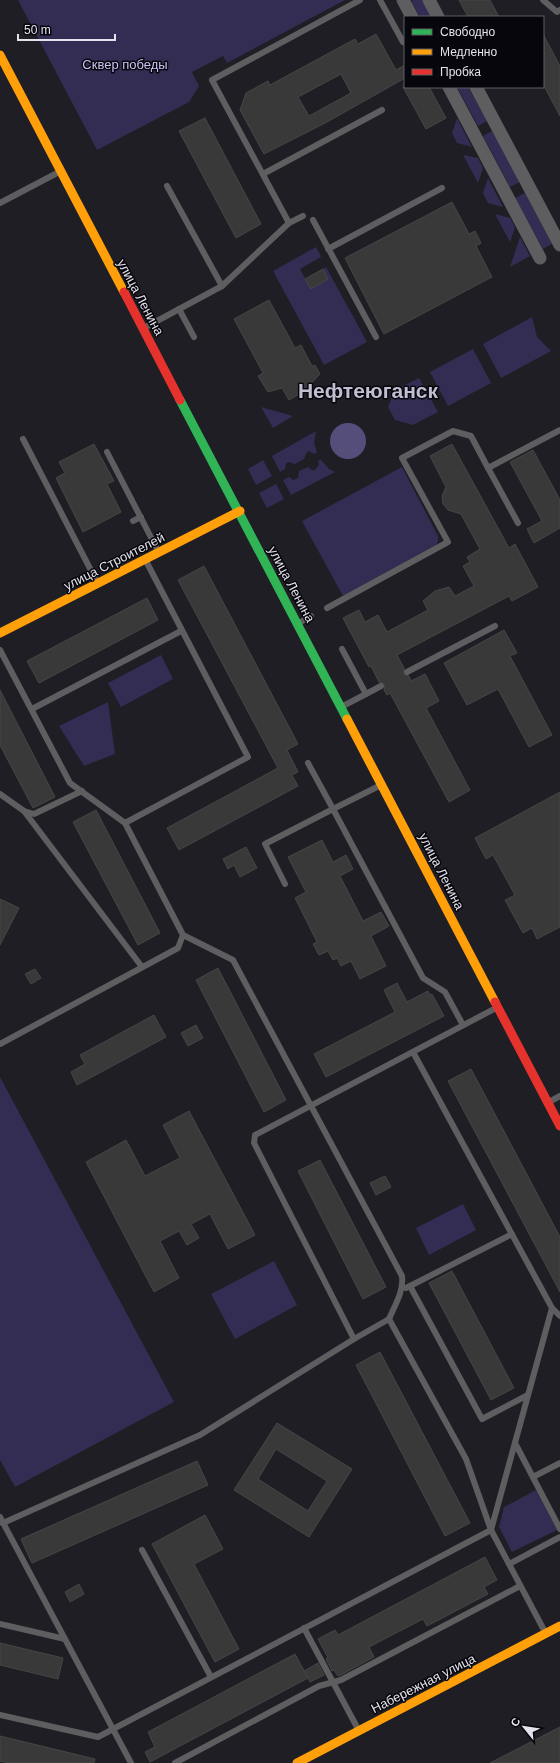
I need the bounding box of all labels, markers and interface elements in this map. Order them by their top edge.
scale bar [18,16,115,42]
legend [404,16,544,88]
text: 50 m [24,23,51,37]
text: Свободно [440,25,495,39]
text: Медленно [440,45,497,59]
park label: Сквер победы [82,57,168,72]
text: Пробка [440,65,481,79]
street label: улица Ленина [114,257,167,338]
district label: Нефтеюганск [298,379,439,402]
street label: улица Строителей [61,530,167,593]
street label: улица Ленина [265,544,318,625]
street label: улица Ленина [416,830,468,913]
street label: Набережная улица [369,1650,479,1716]
north arrow [504,1707,544,1747]
text: С [508,1716,523,1728]

